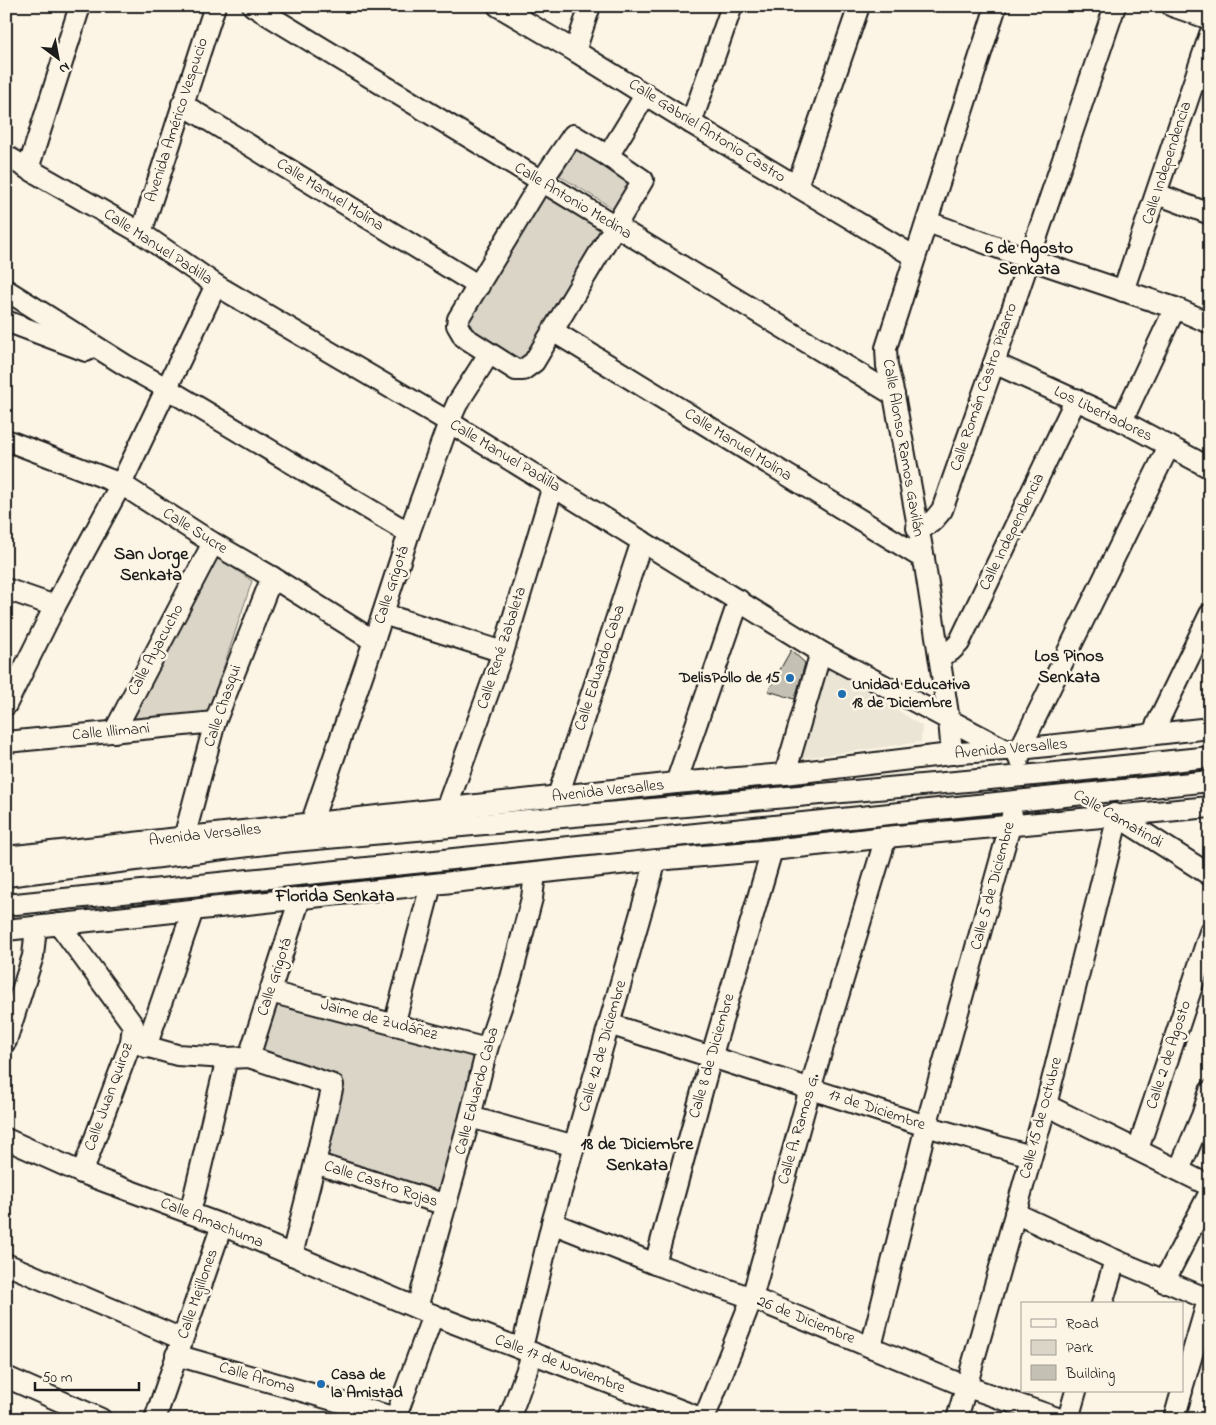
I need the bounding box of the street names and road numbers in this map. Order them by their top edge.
street label: Avenida Américo Vespucio [139,35,215,205]
street label: Calle Gabriel Antonio Castro [624,73,790,189]
street label: Calle Independencia [1136,98,1198,228]
street label: Calle Manuel Molina [272,152,388,238]
street label: Calle Antonio Medina [509,156,637,246]
street label: Calle Manuel Padilla [99,203,217,291]
street label: Calle Román Castro Pizarro [944,300,1024,474]
street label: Calle Alonso Ramos Gavilán [876,357,930,539]
street label: Los Libertadores [1049,380,1157,448]
street label: Calle Manuel Molina [680,402,796,488]
street label: Calle Manuel Padilla [445,413,565,499]
street label: Calle Independencia [973,469,1051,595]
street label: Calle Sucre [158,502,233,561]
street label: Calle Grigotá [368,543,416,627]
street label: Calle René Zabaleta [471,584,533,712]
street label: Calle Ayacucho [122,600,190,700]
street label: Calle Eduardo Caba [568,602,632,734]
street label: Calle Chasqui [198,661,248,750]
street label: Calle Illimani [71,717,151,747]
street label: Avenida Versalles [954,732,1068,766]
street label: Avenida Versalles [550,773,666,809]
street label: Calle Camatindi [1068,783,1168,855]
street label: Avenida Versalles [147,817,263,853]
street label: Calle 5 de Diciembre [964,818,1022,953]
street label: Calle Grigotá [251,935,299,1019]
street label: Calle 12 de Diciembre [573,977,633,1115]
street label: Calle 8 de Diciembre [683,990,742,1121]
street label: Jaime de Zudáñez [318,993,440,1047]
street label: Calle 2 de Agosto [1140,997,1198,1113]
street label: Calle Eduardo Caba [448,1025,506,1157]
street label: Calle Juan Quiroz [78,1039,140,1155]
street label: Calle 15 de Octubre [1013,1054,1069,1181]
street label: Calle A. Ramos G. [772,1071,826,1187]
street label: 17 de Diciembre [825,1083,929,1137]
street label: Calle Castro Rojas [321,1154,441,1214]
street label: Calle Amachuma [157,1191,267,1255]
street label: Calle Mejillones [171,1246,225,1342]
street label: 26 de Diciembre [753,1289,859,1351]
street label: Calle 17 de Noviembre [491,1328,630,1400]
street label: Calle Aroma [216,1356,298,1400]

